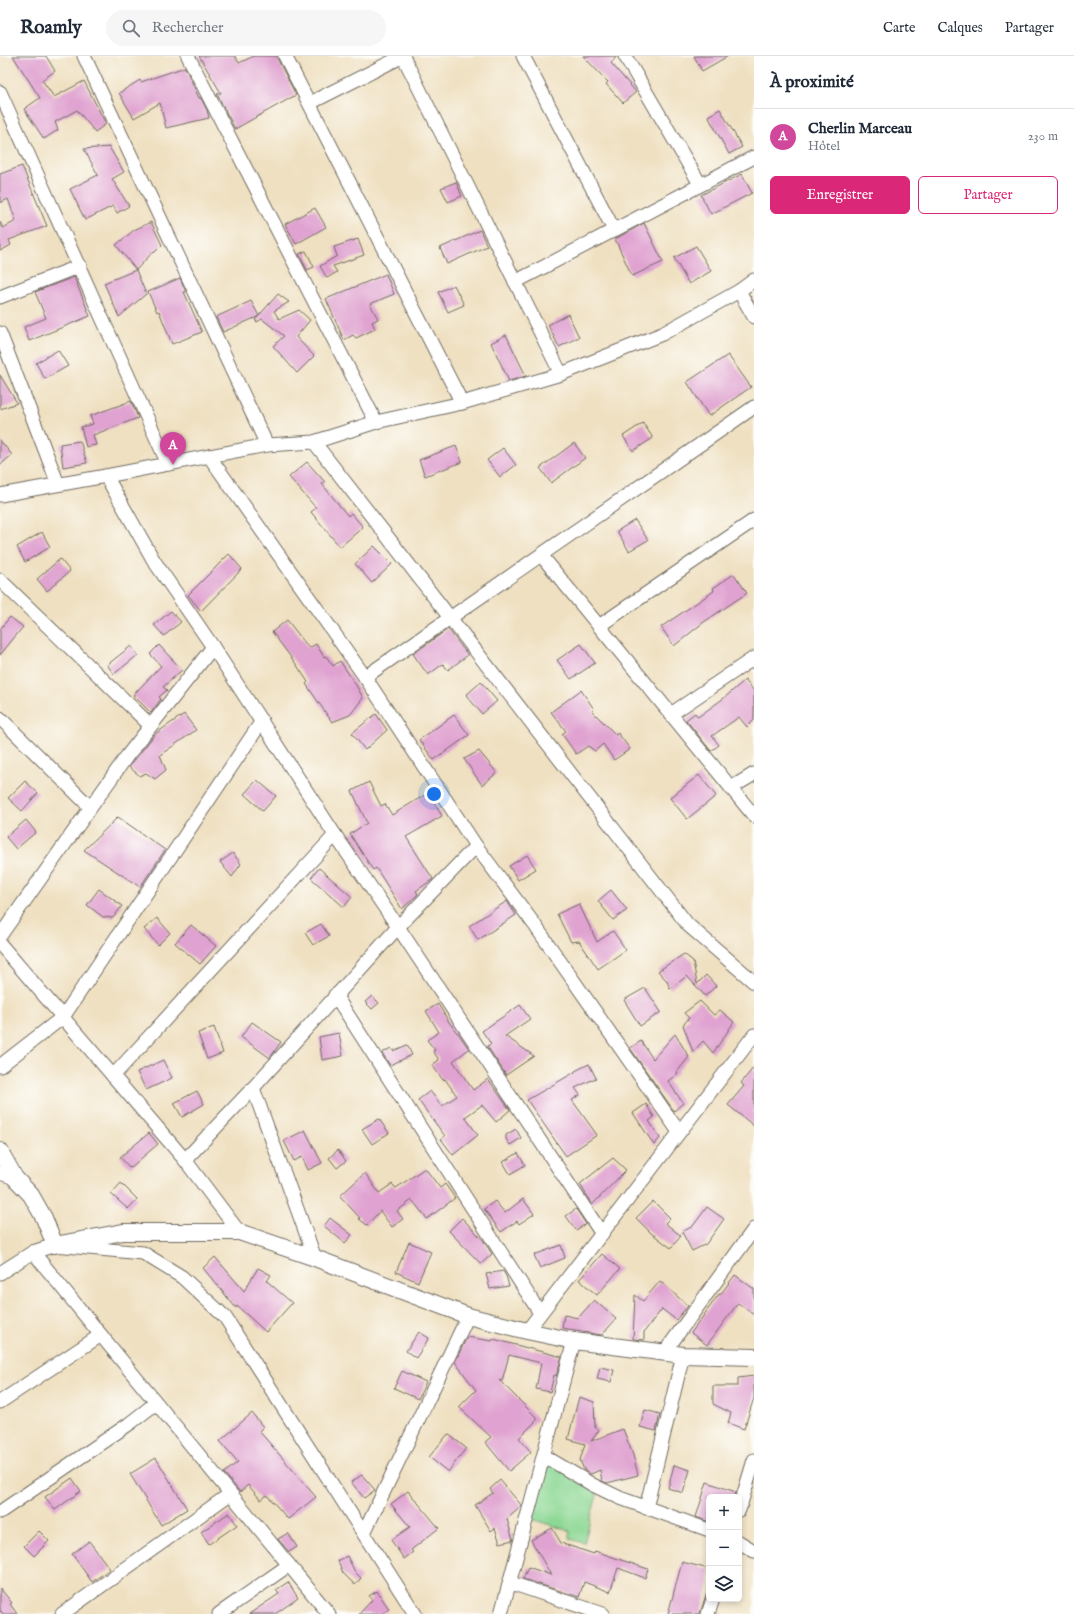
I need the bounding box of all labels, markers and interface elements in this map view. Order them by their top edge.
search box [106,10,386,46]
text: Roamly [20,16,82,40]
icon: search [120,17,142,39]
text: Rechercher [152,18,224,37]
text: Carte [883,19,915,37]
text: Calques [937,19,983,37]
text: Partager [1005,19,1054,37]
text: À proximité [770,72,854,93]
text: Cherlin Marceau [808,119,912,138]
text: A [779,128,787,145]
text: 230 m [1028,128,1058,145]
text: Hôtel [808,138,840,155]
button: Enregistrer [770,176,910,214]
button: Partager [918,176,1058,214]
pin: A [160,432,186,465]
your location [424,784,444,804]
map controls [706,1494,742,1602]
button: + [706,1494,742,1530]
button: − [706,1530,742,1566]
button: layers [706,1566,742,1602]

